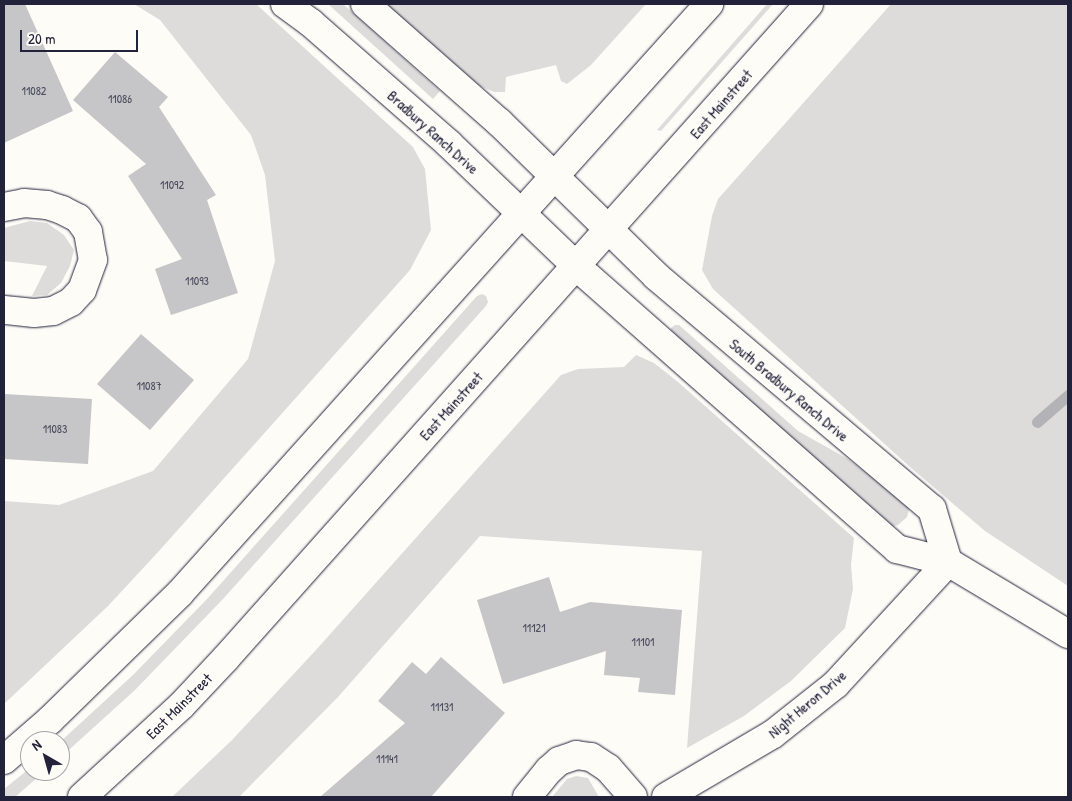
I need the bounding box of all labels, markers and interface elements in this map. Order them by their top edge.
scale bar [22,20,140,52]
text: 20 m [28,28,55,49]
street label: East Mainstreet [686,66,756,142]
house number: 11082 [22,84,46,98]
street label: Bradbury Ranch Drive [384,86,482,178]
house number: 11086 [108,92,132,106]
house number: 11092 [160,178,184,192]
house number: 11093 [185,274,209,288]
street label: South Bradbury Ranch Drive [726,335,852,445]
street label: East Mainstreet [416,368,486,444]
house number: 11087 [136,379,162,393]
house number: 11083 [43,422,67,436]
house number: 11121 [522,621,546,635]
house number: 11101 [632,635,654,649]
street label: Night Heron Drive [764,666,850,742]
street label: East Mainstreet [142,669,216,743]
house number: 11131 [431,700,453,714]
north arrow [20,731,70,781]
text: N [27,735,45,754]
house number: 11141 [376,752,398,766]

